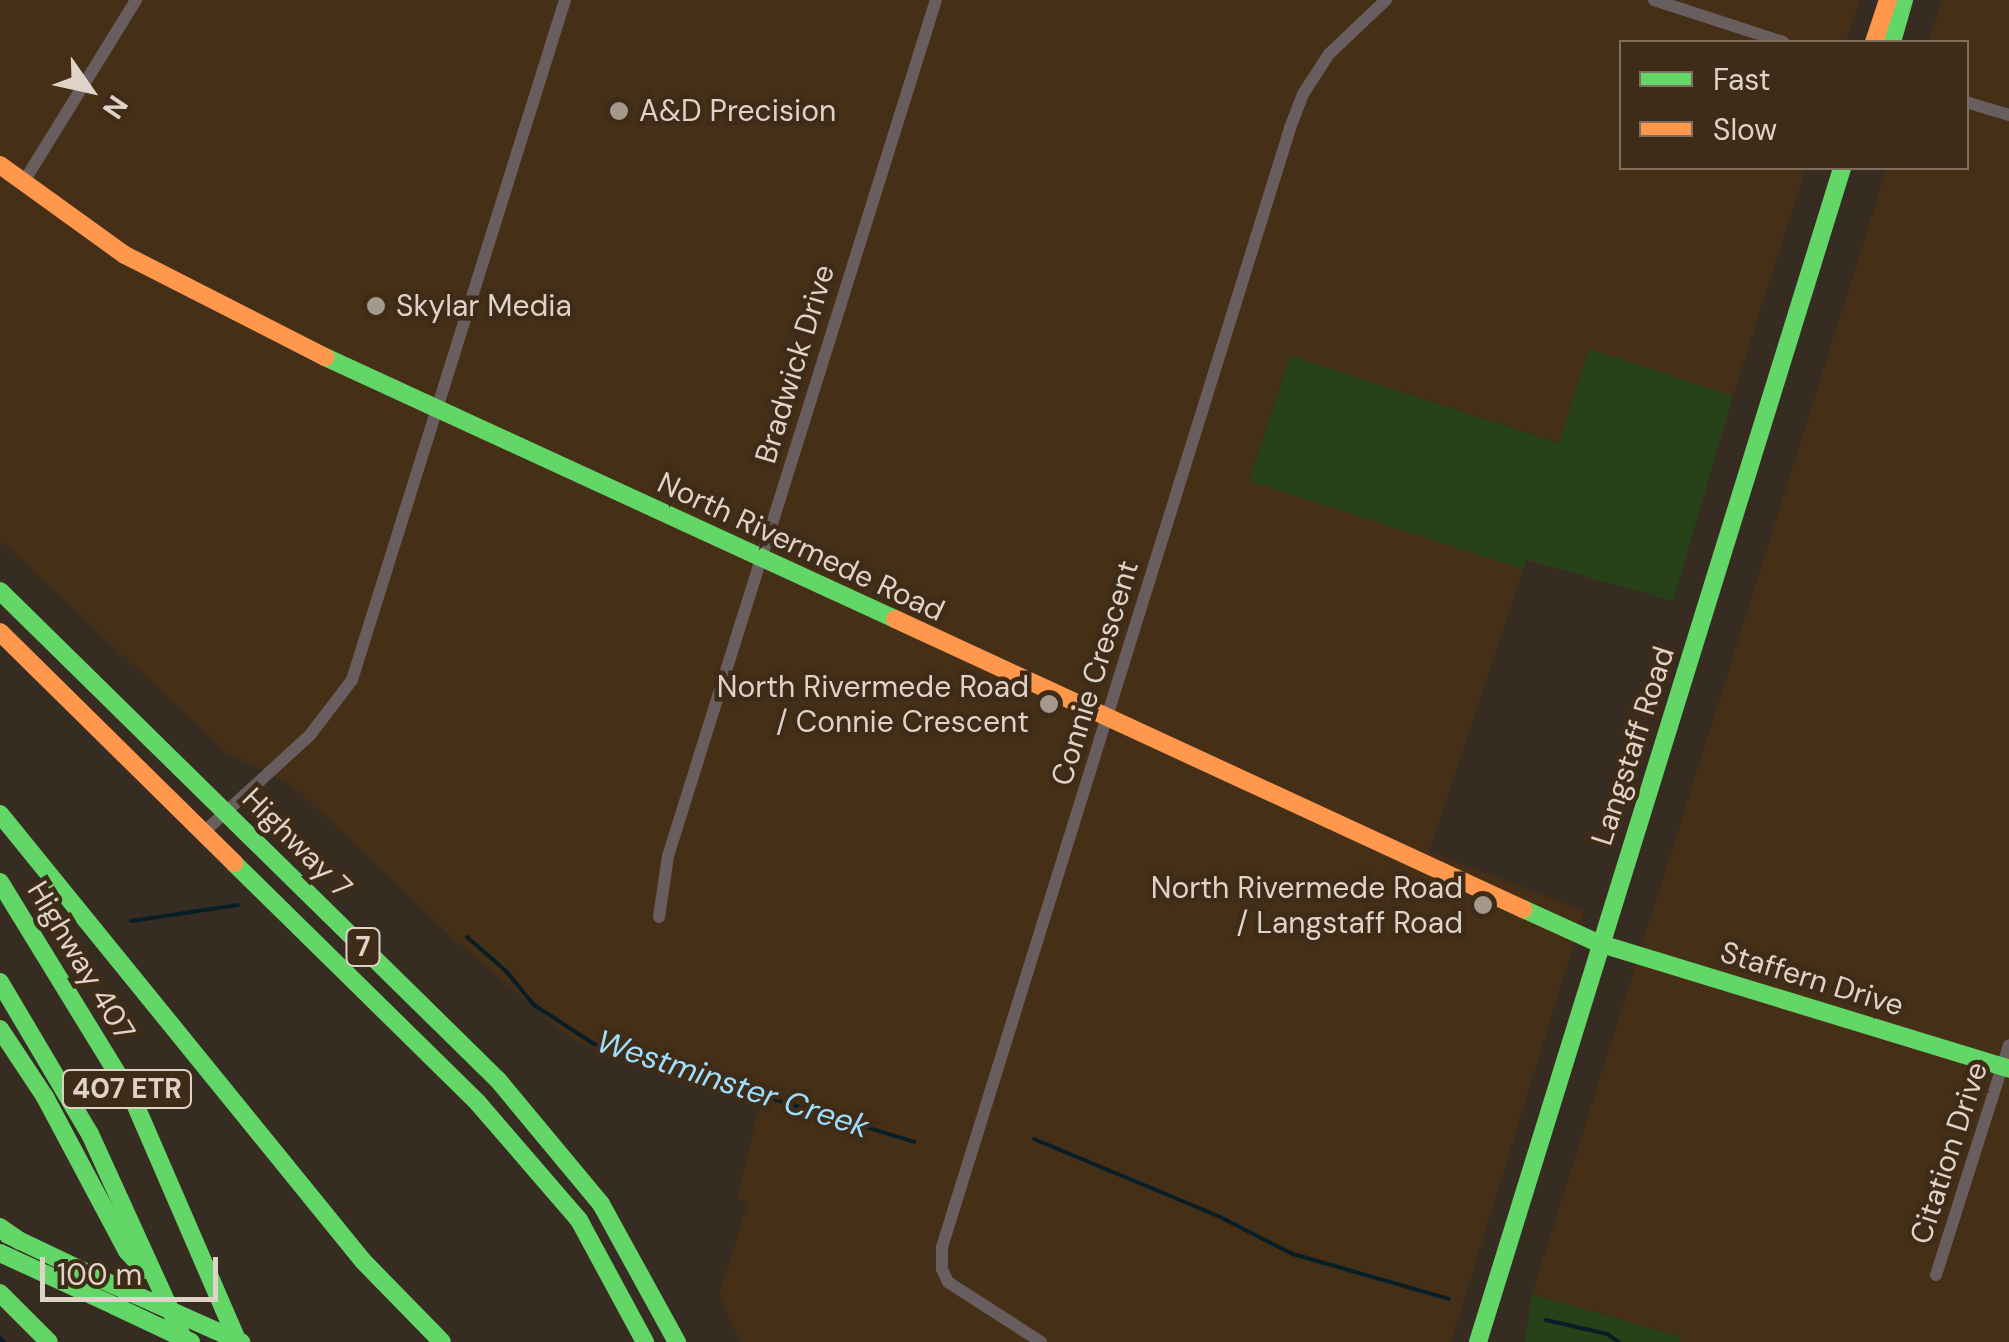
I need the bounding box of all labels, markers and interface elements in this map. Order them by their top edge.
north arrow [40,40,140,140]
legend [1619,40,1969,170]
text: Fast [1713,60,1771,99]
text: N [94,88,136,126]
place label: A&D Precision [639,93,836,129]
marker: A&D Precision [608,100,630,122]
text: Slow [1713,110,1777,149]
street label: Bradwick Drive [748,260,842,468]
place label: Skylar Media [396,288,572,324]
marker: Skylar Media [365,295,387,317]
street label: North Rivermede Road [652,465,950,629]
street label: Connie Crescent [1044,556,1146,790]
street label: Langstaff Road [1584,642,1682,850]
place label: North Rivermede Road / Connie Crescent [717,669,1029,740]
marker: North Rivermede Road / Connie Crescent [1038,693,1060,715]
street label: Highway 7 [235,781,359,905]
place label: North Rivermede Road / Langstaff Road [1151,870,1463,940]
street label: Highway 407 [20,875,142,1047]
marker: North Rivermede Road / Langstaff Road [1472,894,1494,916]
road number: 7 [343,924,383,970]
street label: Staffern Drive [1716,934,1908,1024]
water label: Westminster Creek [592,1022,874,1146]
street label: Citation Drive [1903,1057,1995,1249]
road number: 407 ETR [59,1066,194,1112]
scale bar [45,1237,222,1299]
text: 100 m [57,1255,142,1294]

